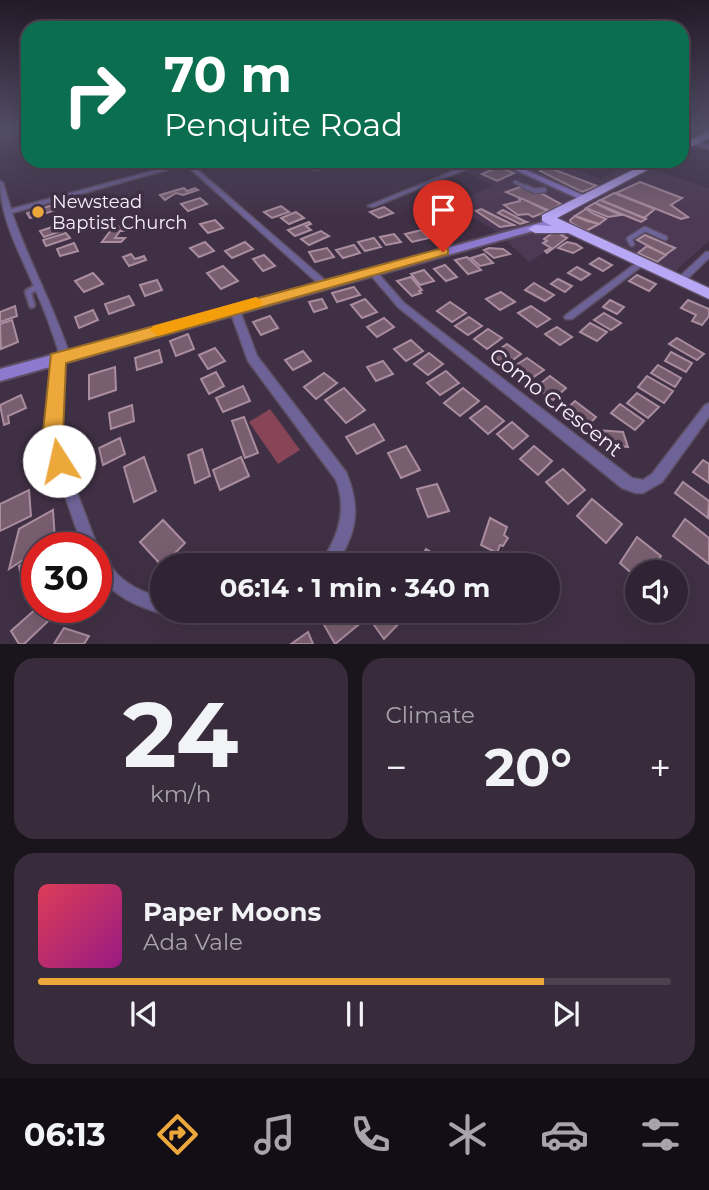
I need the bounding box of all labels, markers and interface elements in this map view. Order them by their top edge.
text: 70 m [164,45,292,104]
icon: right [49,49,140,140]
text: Penquite Road [164,105,403,144]
pin [413,180,473,252]
place label: Newstead Baptist Church [52,191,188,234]
icon: arrive [424,191,462,229]
marker: Newstead Baptist Church [30,204,46,220]
street label: Como Crescent [485,342,627,462]
position arrow [22,424,96,498]
speed limit sign: 30 [21,532,112,623]
map controls [625,560,688,623]
button: sound [625,560,688,623]
text: 06:14 · 1 min · 340 m [220,572,490,604]
text: 24 [123,679,238,790]
text: Climate [386,701,475,729]
text: 20° [484,736,572,799]
text: − [386,744,407,791]
text: + [649,744,671,791]
text: km/h [150,780,211,808]
text: Paper Moons [143,896,321,928]
text: Ada Vale [143,928,243,956]
icon: previous [125,995,163,1033]
icon: pause [336,995,374,1033]
icon: next [547,995,585,1033]
icon: directions [153,1110,202,1159]
icon: music [250,1110,299,1159]
icon: phone [346,1110,395,1159]
icon: climate [443,1110,492,1159]
icon: car [540,1110,589,1159]
icon: filters [636,1110,685,1159]
text: 06:13 [24,1115,106,1154]

